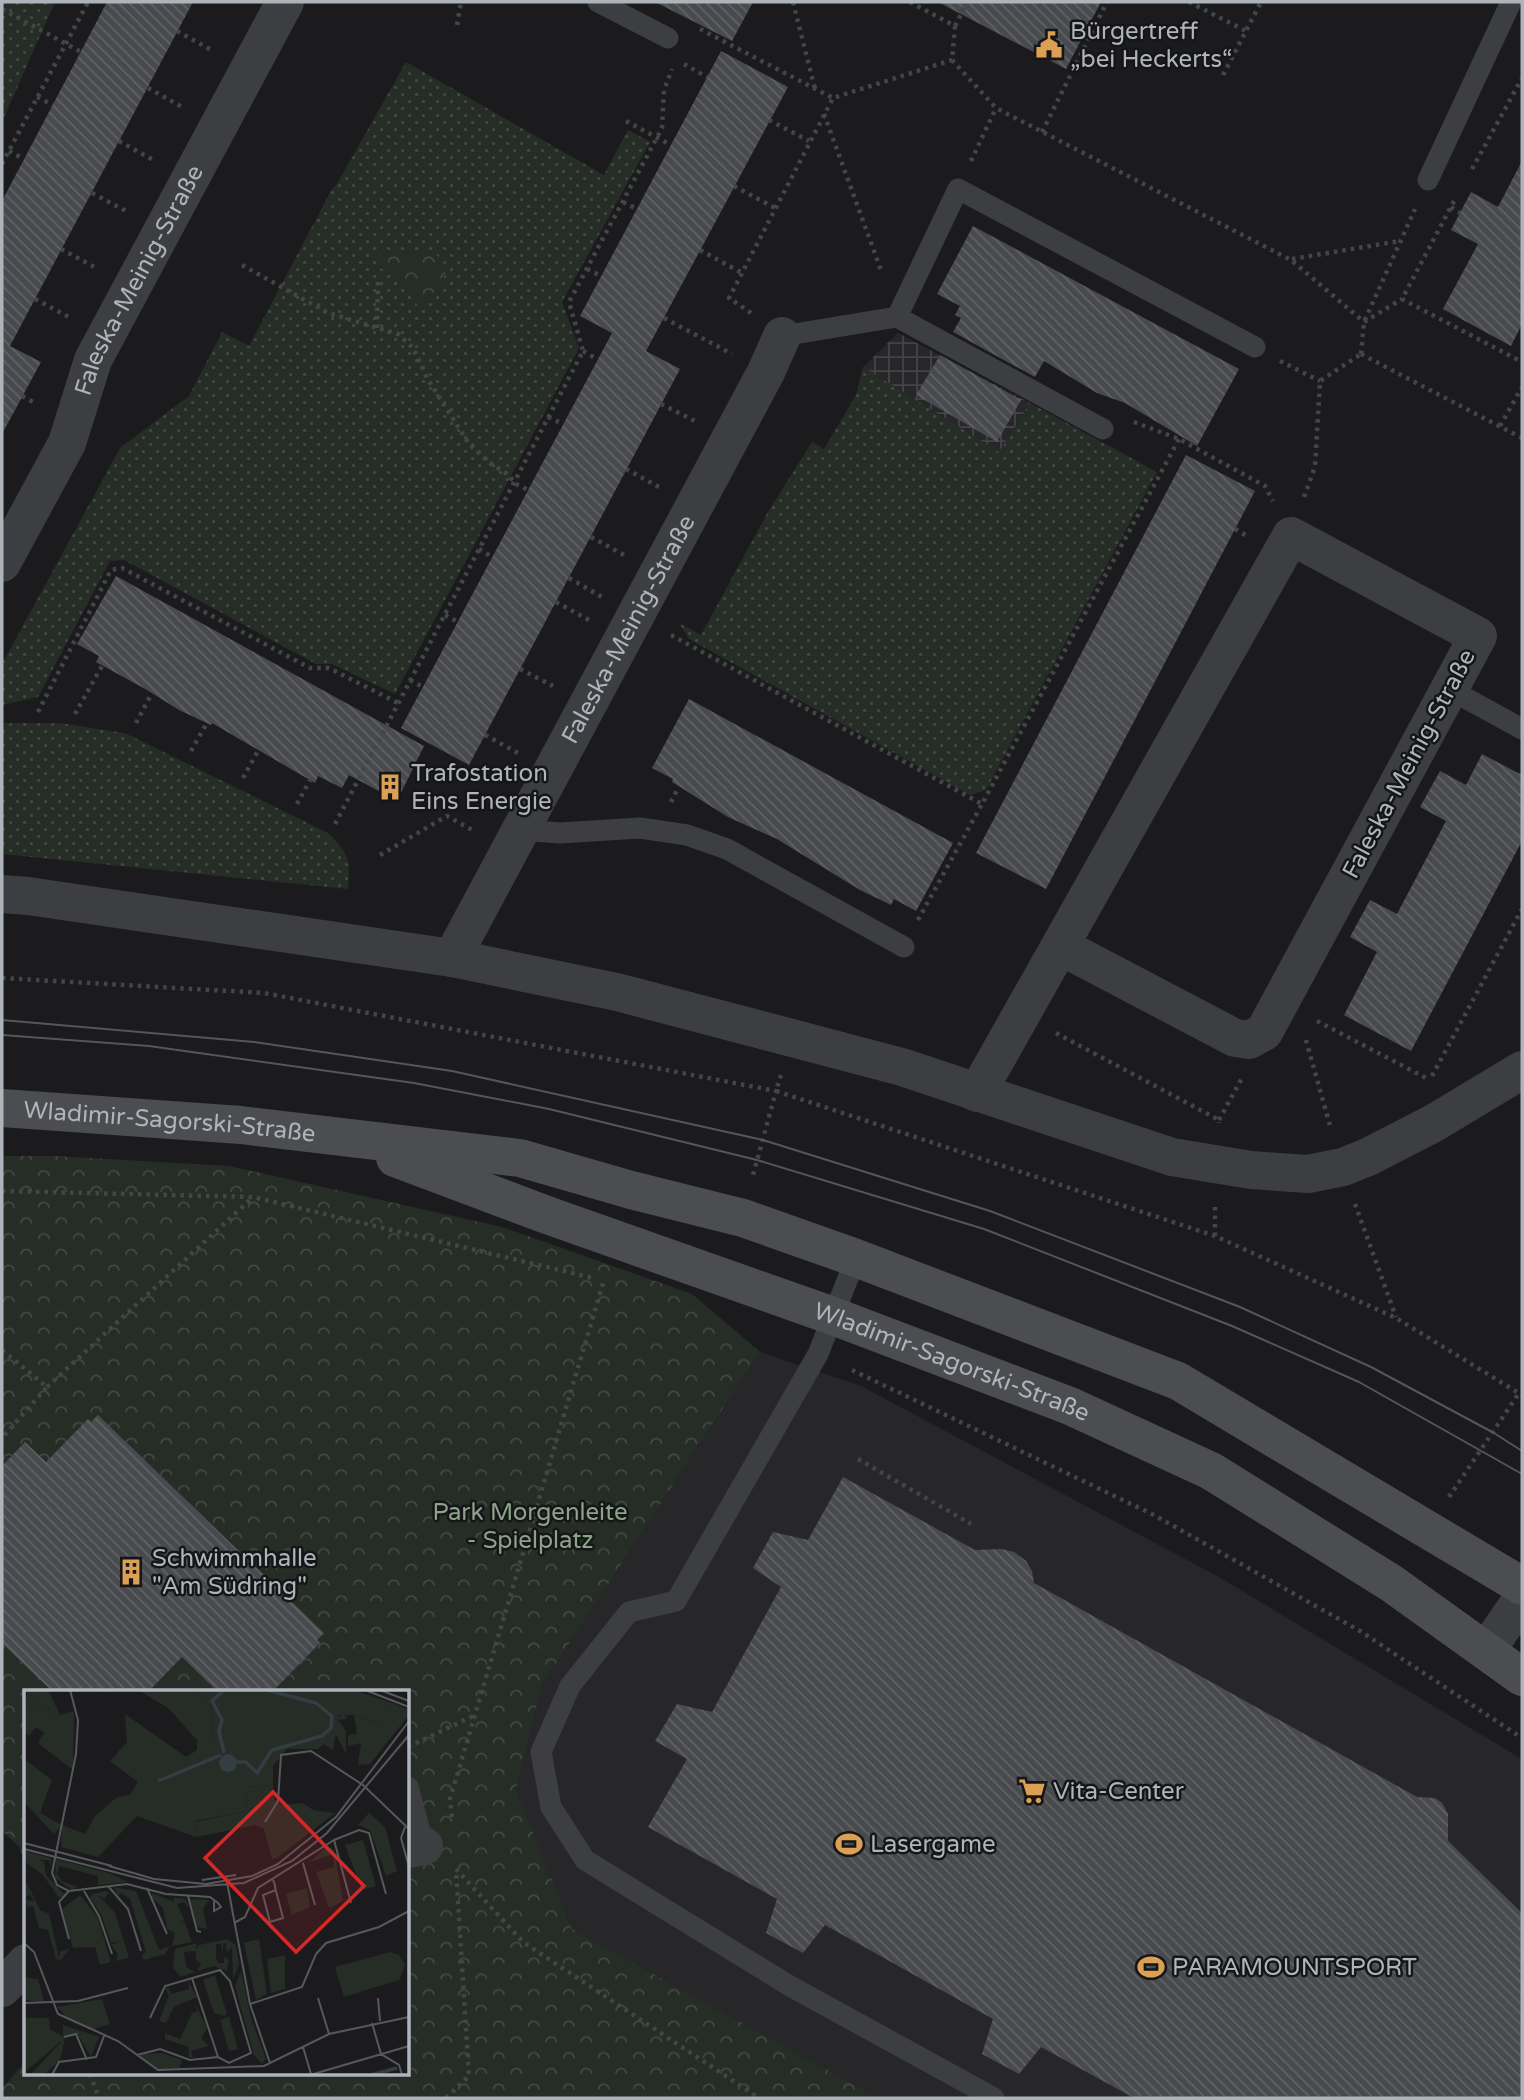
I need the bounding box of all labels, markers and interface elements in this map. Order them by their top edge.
place label: Bürgertreff „bei Heckerts“ [1070,17,1233,74]
public building icon: Bürgertreff „bei Heckerts“ [1034,30,1064,60]
street label: Faleska-Meinig-Straße [68,160,209,399]
street label: Faleska-Meinig-Straße [555,510,701,749]
street label: Faleska-Meinig-Straße [1336,645,1482,883]
place label: Trafostation Eins Energie [411,759,552,816]
building icon: Trafostation Eins Energie [375,772,405,802]
street label: Wladimir-Sagorski-Straße [22,1095,317,1148]
street label: Wladimir-Sagorski-Straße [810,1296,1095,1428]
park label: Park Morgenleite - Spielplatz [432,1498,628,1555]
place label: Schwimmhalle "Am Südring" [152,1544,317,1601]
building icon: Schwimmhalle "Am Südring" [116,1557,146,1587]
inset map [24,1690,410,2076]
supermarket icon: Vita-Center [1017,1776,1047,1806]
place label: Vita-Center [1053,1777,1185,1806]
sports icon: Lasergame [834,1829,864,1859]
place label: Lasergame [870,1830,996,1859]
sports icon: PARAMOUNTSPORT [1136,1952,1166,1982]
place label: PARAMOUNTSPORT [1172,1953,1417,1982]

